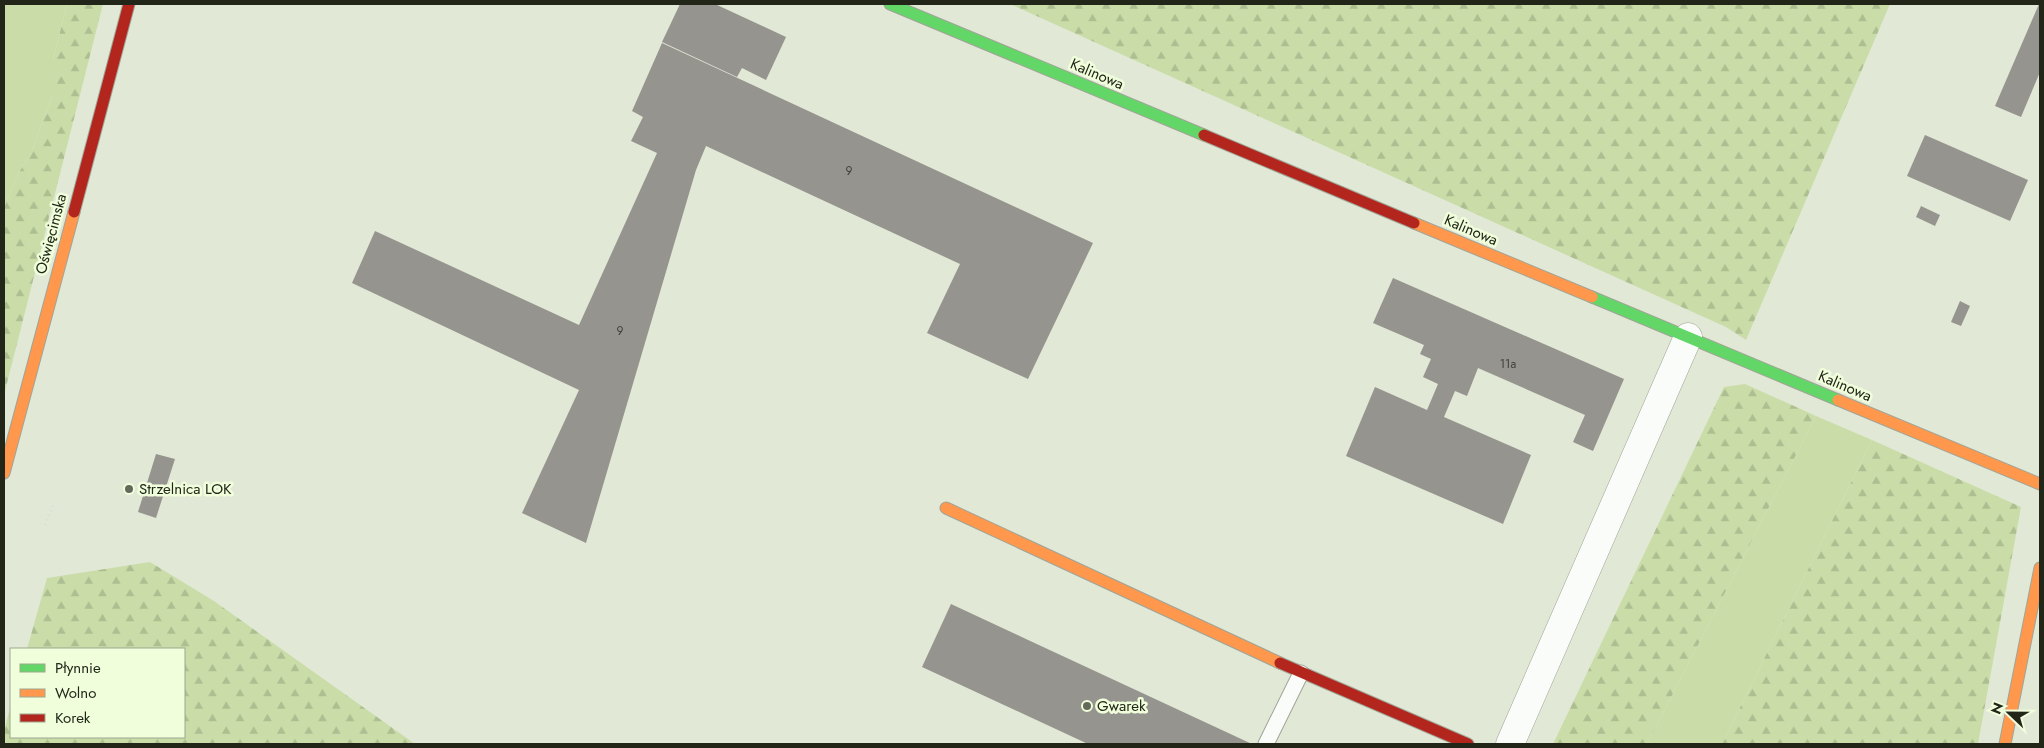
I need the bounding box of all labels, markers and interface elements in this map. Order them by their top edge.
street label: Kalinowa [1067,53,1127,95]
house number: 9 [846,162,853,180]
street label: Oświęcimska [30,191,72,277]
street label: Kalinowa [1441,209,1501,251]
house number: 9 [617,322,624,340]
house number: 11a [1500,355,1517,373]
street label: Kalinowa [1815,365,1875,407]
place label: Strzelnica LOK [139,478,232,500]
marker: Strzelnica LOK [123,483,135,495]
legend [10,648,185,738]
text: Płynnie [55,657,101,679]
text: Wolno [55,682,96,704]
north arrow [1984,688,2034,738]
place label: Gwarek [1097,695,1146,717]
text: N [1986,699,2008,717]
marker: Gwarek [1081,700,1093,712]
text: Korek [55,707,91,729]

